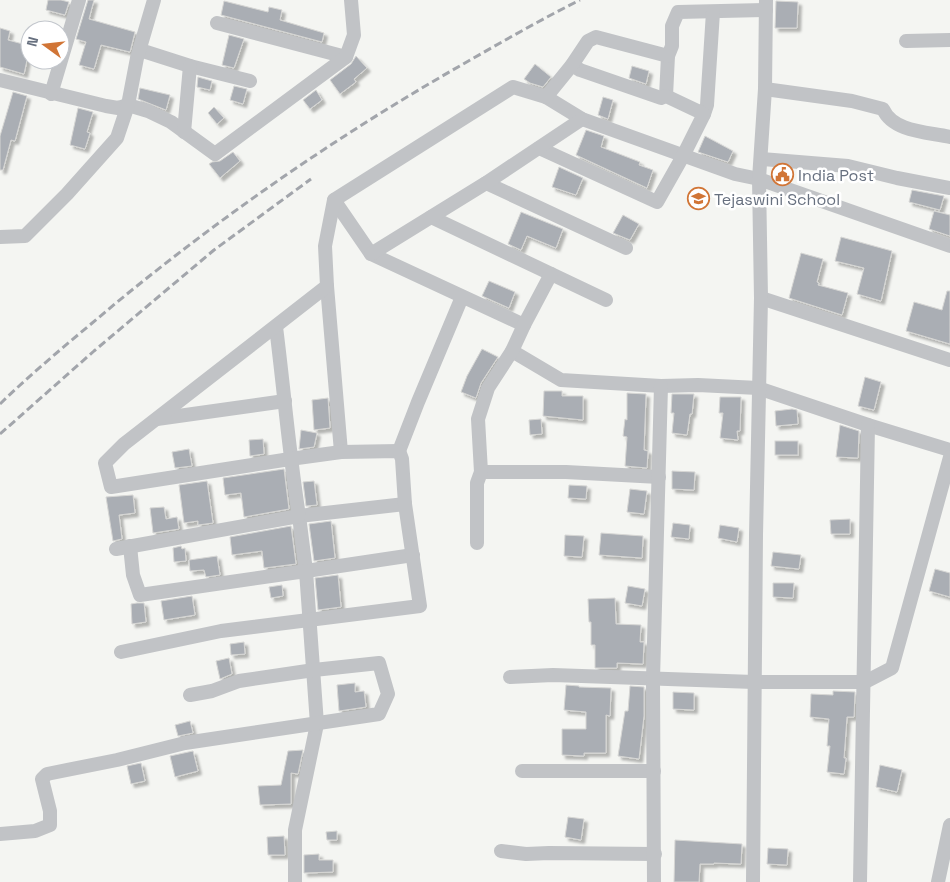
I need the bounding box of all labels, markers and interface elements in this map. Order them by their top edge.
north arrow [20,20,70,70]
text: N [23,35,42,49]
public building icon: India Post [770,163,794,187]
place label: India Post [798,165,874,186]
school or university icon: Tejaswini School [686,187,710,211]
place label: Tejaswini School [714,189,840,210]

